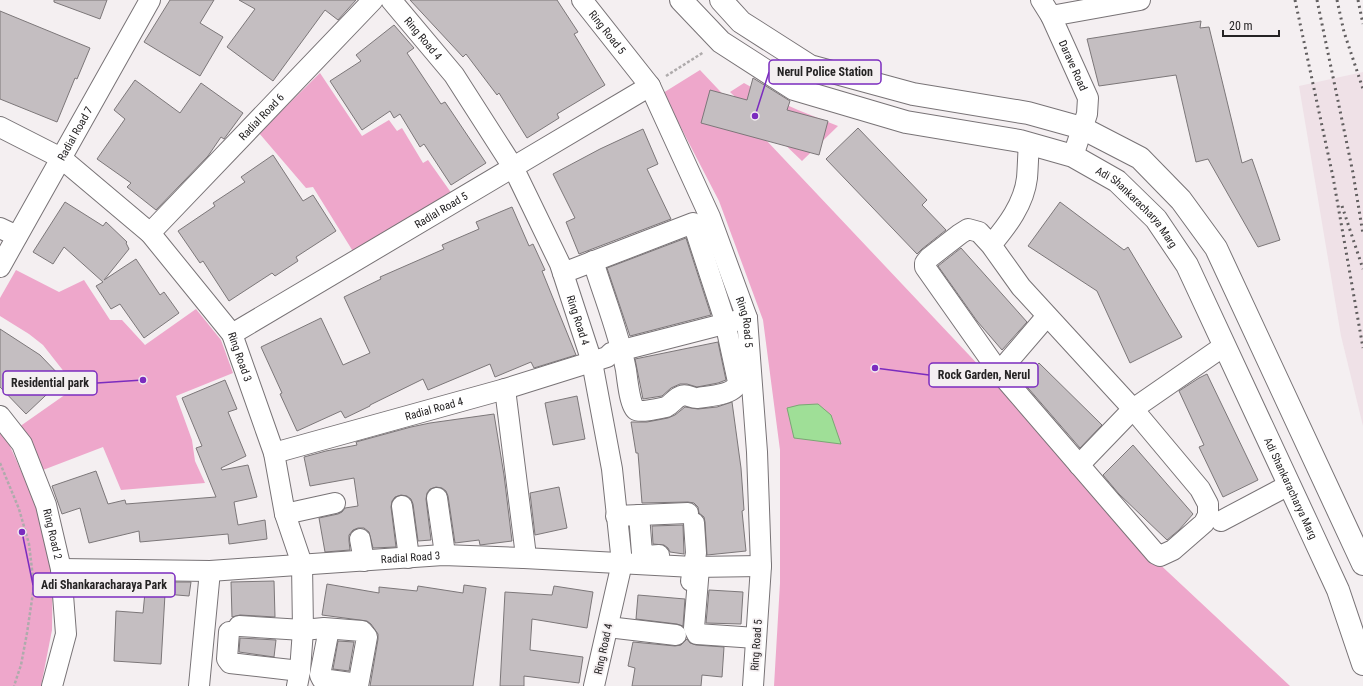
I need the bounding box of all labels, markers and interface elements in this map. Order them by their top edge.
street label: Ring Road 5 [586,8,628,57]
scale bar [1223,12,1279,38]
street label: Ring Road 4 [401,15,445,63]
text: 20 m [1229,19,1253,33]
street label: Darave Road [1056,38,1090,93]
callout: Nerul Police Station [769,60,881,84]
text: Nerul Police Station [777,65,873,79]
street label: Radial Road 6 [236,91,287,143]
street label: Radial Road 7 [55,105,96,163]
street label: Adi Shankaracharya Marg [1093,164,1180,250]
street label: Radial Road 5 [412,190,470,231]
street label: Ring Road 4 [564,294,592,347]
street label: Ring Road 5 [733,295,755,348]
street label: Ring Road 3 [225,330,254,383]
callout: Rock Garden, Nerul [929,363,1038,387]
text: Rock Garden, Nerul [938,368,1030,382]
callout: Residential park [3,371,97,395]
text: Residential park [11,376,89,390]
street label: Radial Road 4 [404,395,465,423]
street label: Adi Shankaracharya Marg [1261,435,1320,542]
street label: Ring Road 2 [40,507,65,561]
street label: Radial Road 3 [380,549,441,566]
callout: Adi Shankaracharaya Park [33,573,175,597]
text: Adi Shankaracharaya Park [41,578,167,592]
street label: Ring Road 5 [748,619,765,671]
street label: Ring Road 4 [592,622,615,676]

